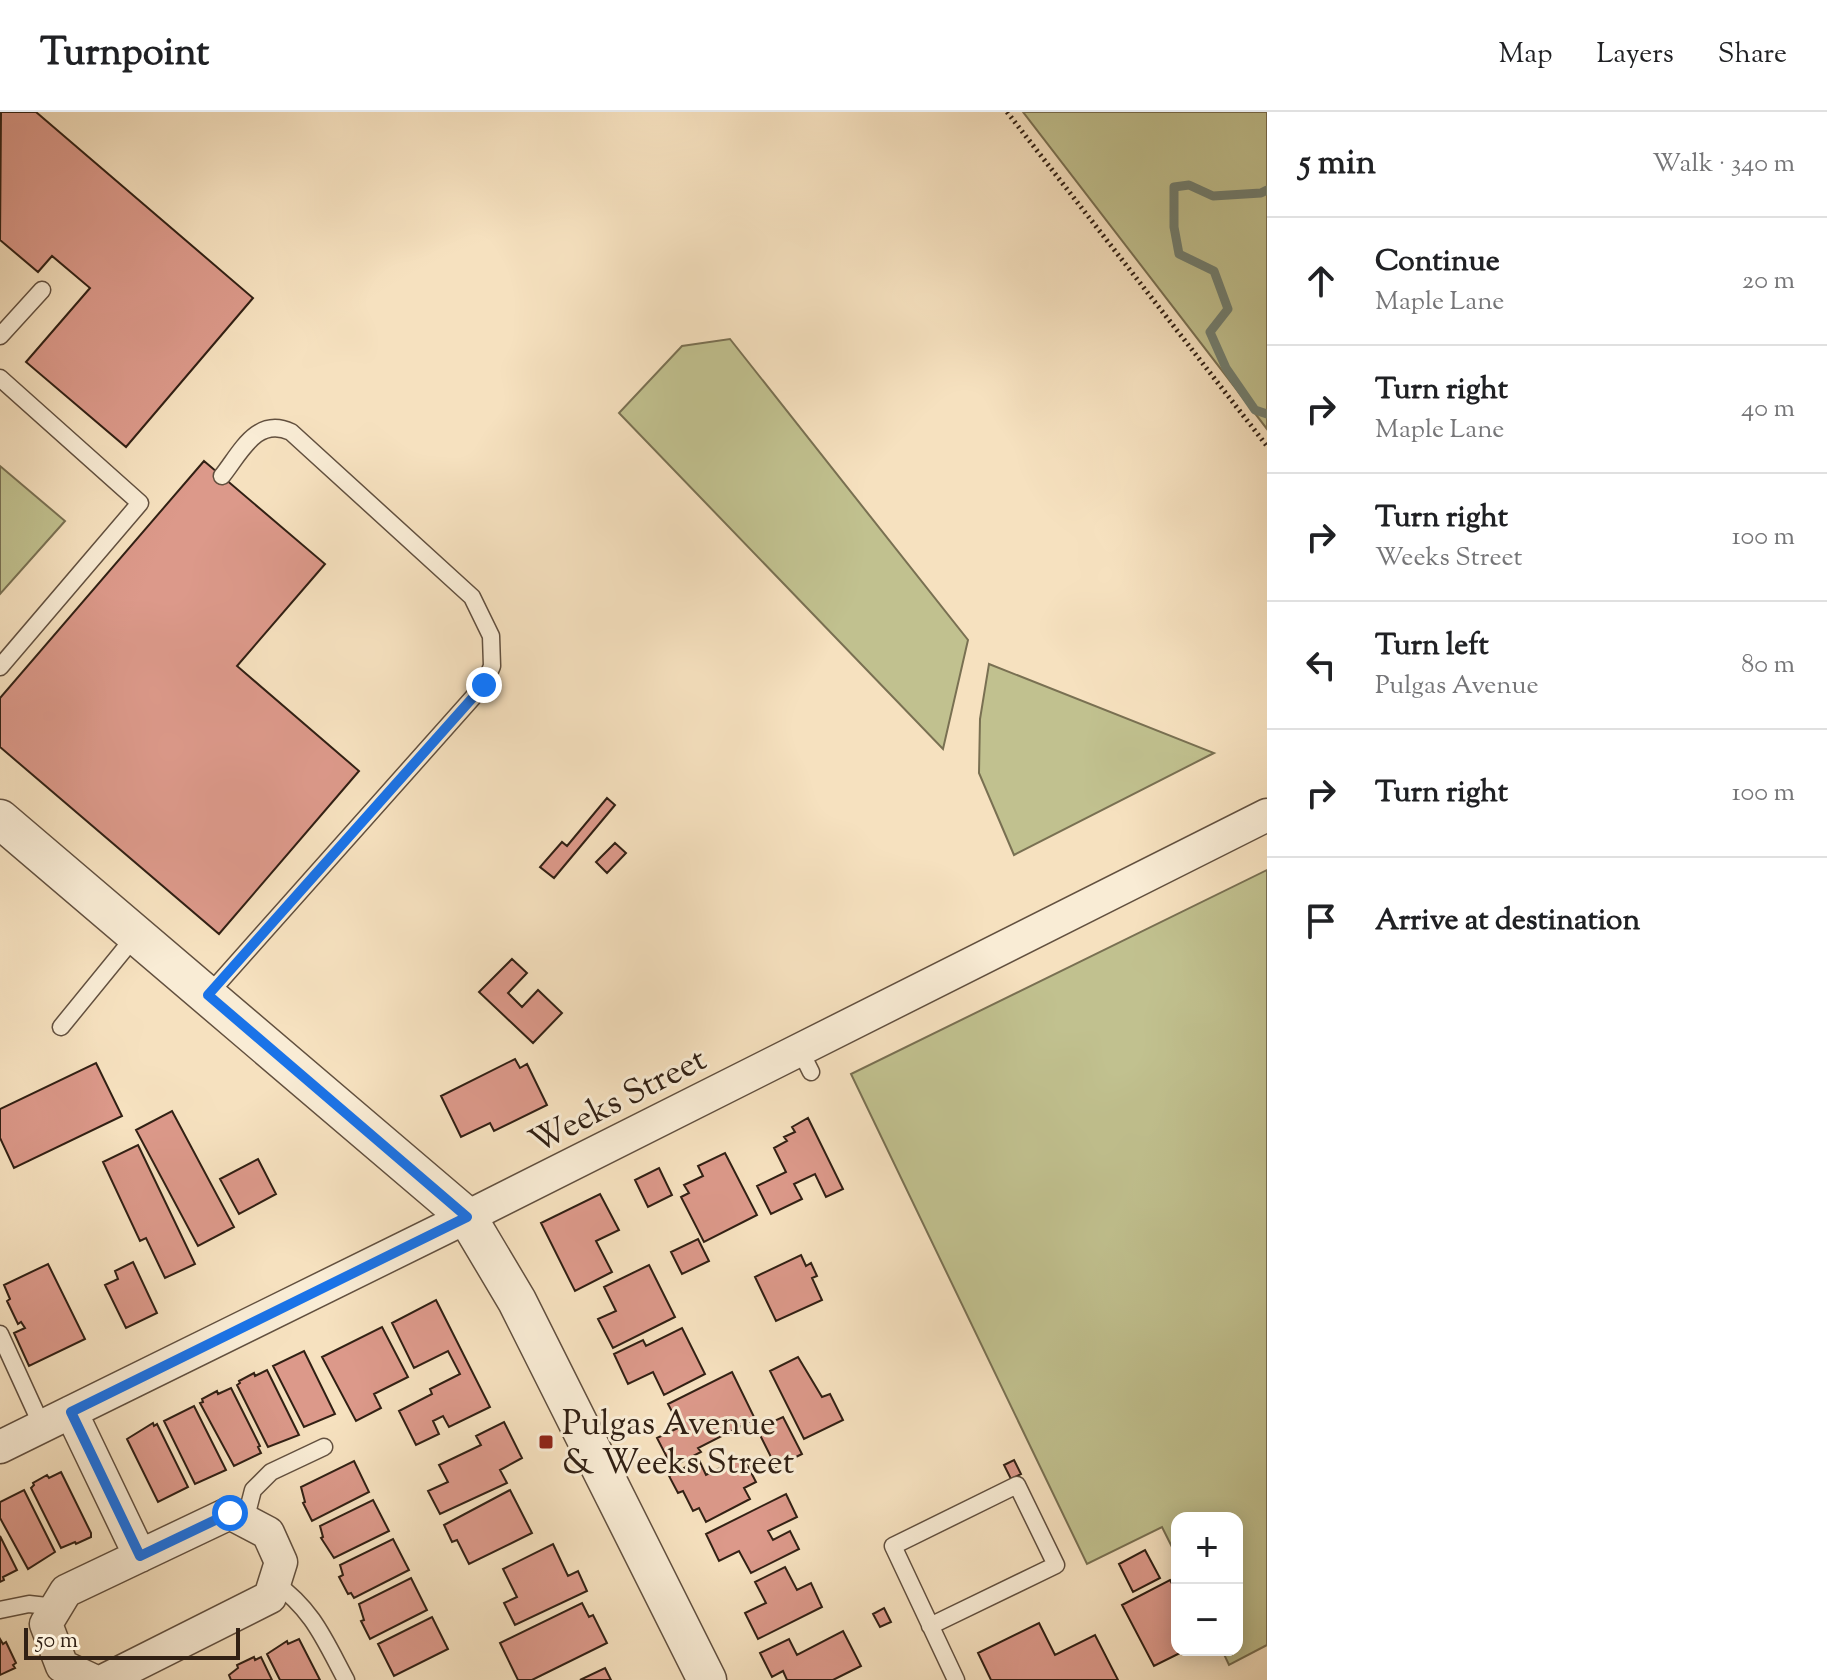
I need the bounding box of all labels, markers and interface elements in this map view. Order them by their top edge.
text: Turnpoint [40,28,209,82]
text: Map [1499,35,1552,75]
text: Layers [1596,35,1674,75]
text: Share [1718,35,1787,75]
text: 5 min [1299,140,1376,189]
text: Walk · 340 m [1652,146,1795,183]
text: Continue [1375,241,1500,284]
icon: ahead [1299,259,1343,303]
text: 20 m [1742,263,1795,300]
text: Maple Lane [1375,284,1504,321]
text: Turn right [1375,369,1508,412]
icon: right [1299,387,1343,431]
text: 40 m [1741,391,1795,428]
text: Maple Lane [1375,412,1504,449]
text: Turn right [1375,497,1508,540]
icon: right [1299,515,1343,559]
text: 100 m [1732,519,1795,556]
text: Weeks Street [1375,540,1523,577]
text: Turn left [1375,625,1489,668]
icon: left [1299,643,1343,687]
text: 80 m [1741,647,1795,684]
route end [466,667,502,703]
text: Pulgas Avenue [1375,668,1539,705]
icon: right [1299,771,1343,815]
text: Turn right [1375,772,1508,815]
text: 100 m [1732,775,1795,812]
icon: arrive [1299,899,1343,943]
text: Arrive at destination [1375,900,1640,943]
street label: Weeks Street [522,1036,716,1168]
place label: Pulgas Avenue & Weeks Street [562,1401,795,1489]
marker: Pulgas Avenue & Weeks Street [537,1433,555,1451]
route start [212,1495,248,1531]
map controls [1171,1512,1243,1656]
button: + [1171,1512,1243,1584]
button: − [1171,1584,1243,1656]
scale bar [24,1624,240,1660]
text: 50 m [36,1626,78,1658]

